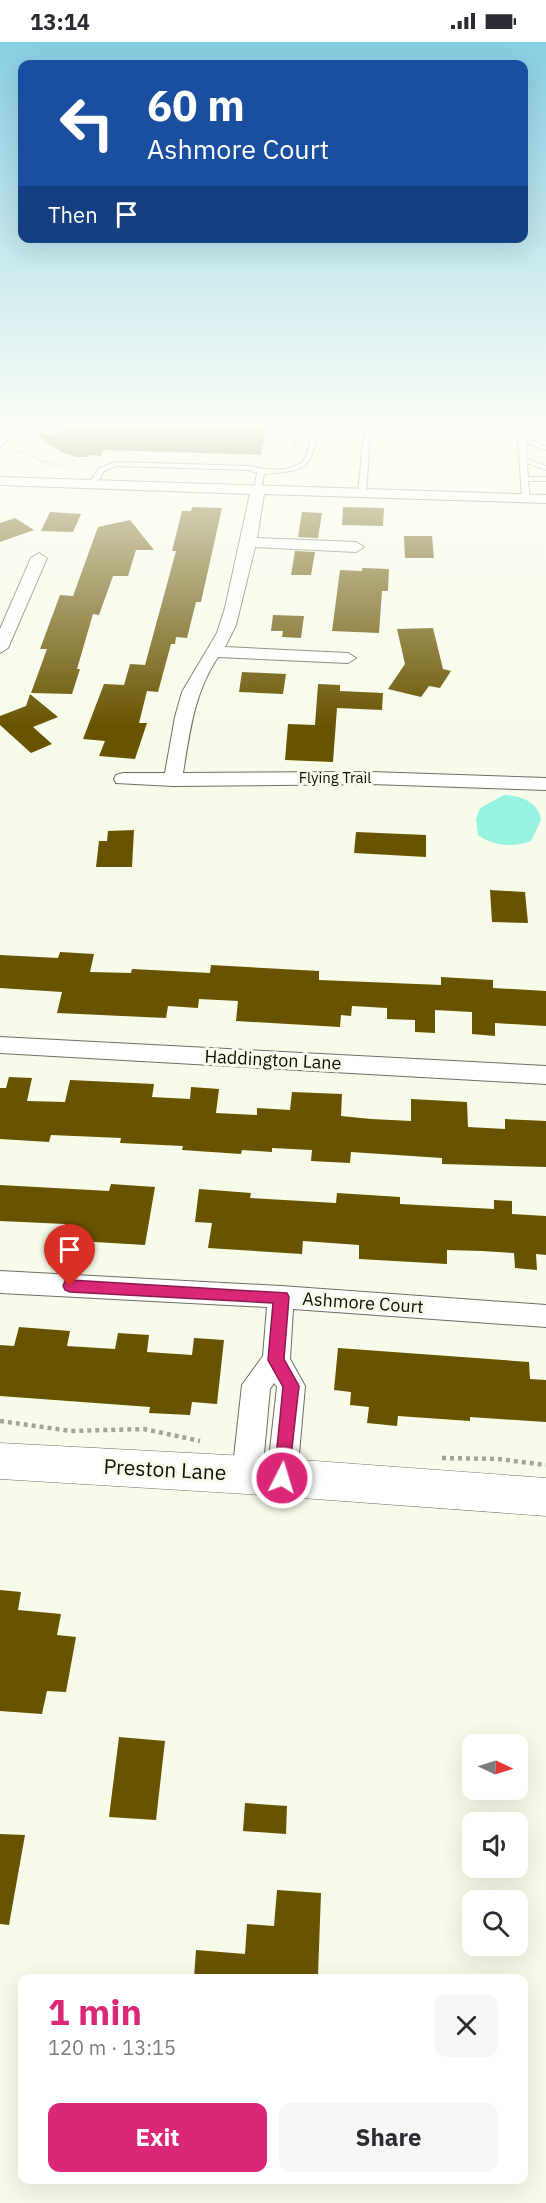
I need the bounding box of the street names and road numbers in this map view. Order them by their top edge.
street label: Flying Trail [299,768,371,787]
street label: Haddington Lane [204,1044,342,1075]
street label: Ashmore Court [302,1287,424,1318]
street label: Preston Lane [103,1452,227,1486]

